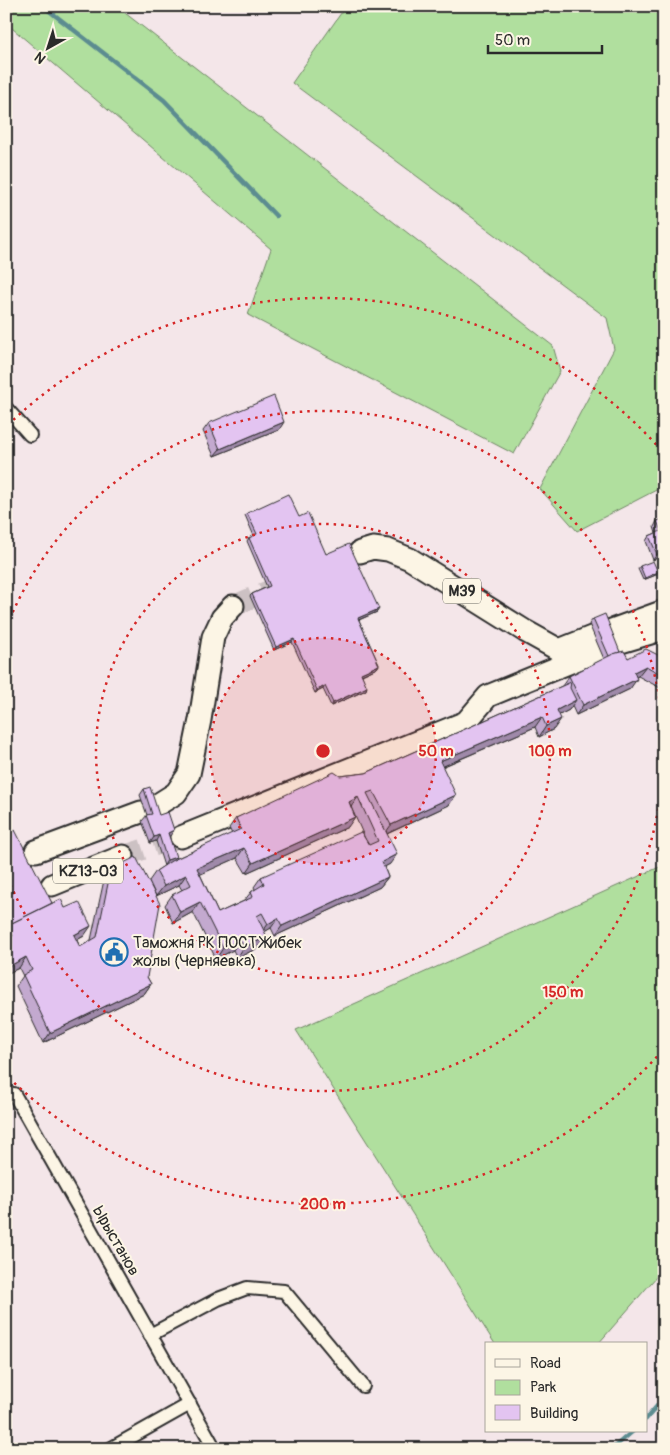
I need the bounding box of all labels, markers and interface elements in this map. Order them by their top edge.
north arrow [22,22,72,72]
scale bar [488,22,601,54]
text: 50 m [495,31,530,50]
text: N [31,48,49,67]
road number: M39 [443,578,481,604]
centre of rings [314,742,332,760]
text: 50 m [419,742,453,761]
text: 100 m [529,742,571,761]
road number: KZ13-03 [53,858,123,884]
place label: Таможня РК ПОСТ Жибек жолы (Черняевка) [133,933,302,971]
public building icon: Таможня РК ПОСТ Жибек жолы (Черняевка) [99,937,129,967]
text: 150 m [543,983,583,1002]
text: 200 m [300,1195,346,1214]
street label: Ырыстанов [88,1203,144,1279]
legend [485,1342,648,1432]
text: Road [530,1354,561,1373]
text: Park [530,1378,557,1397]
text: Building [530,1404,578,1423]

